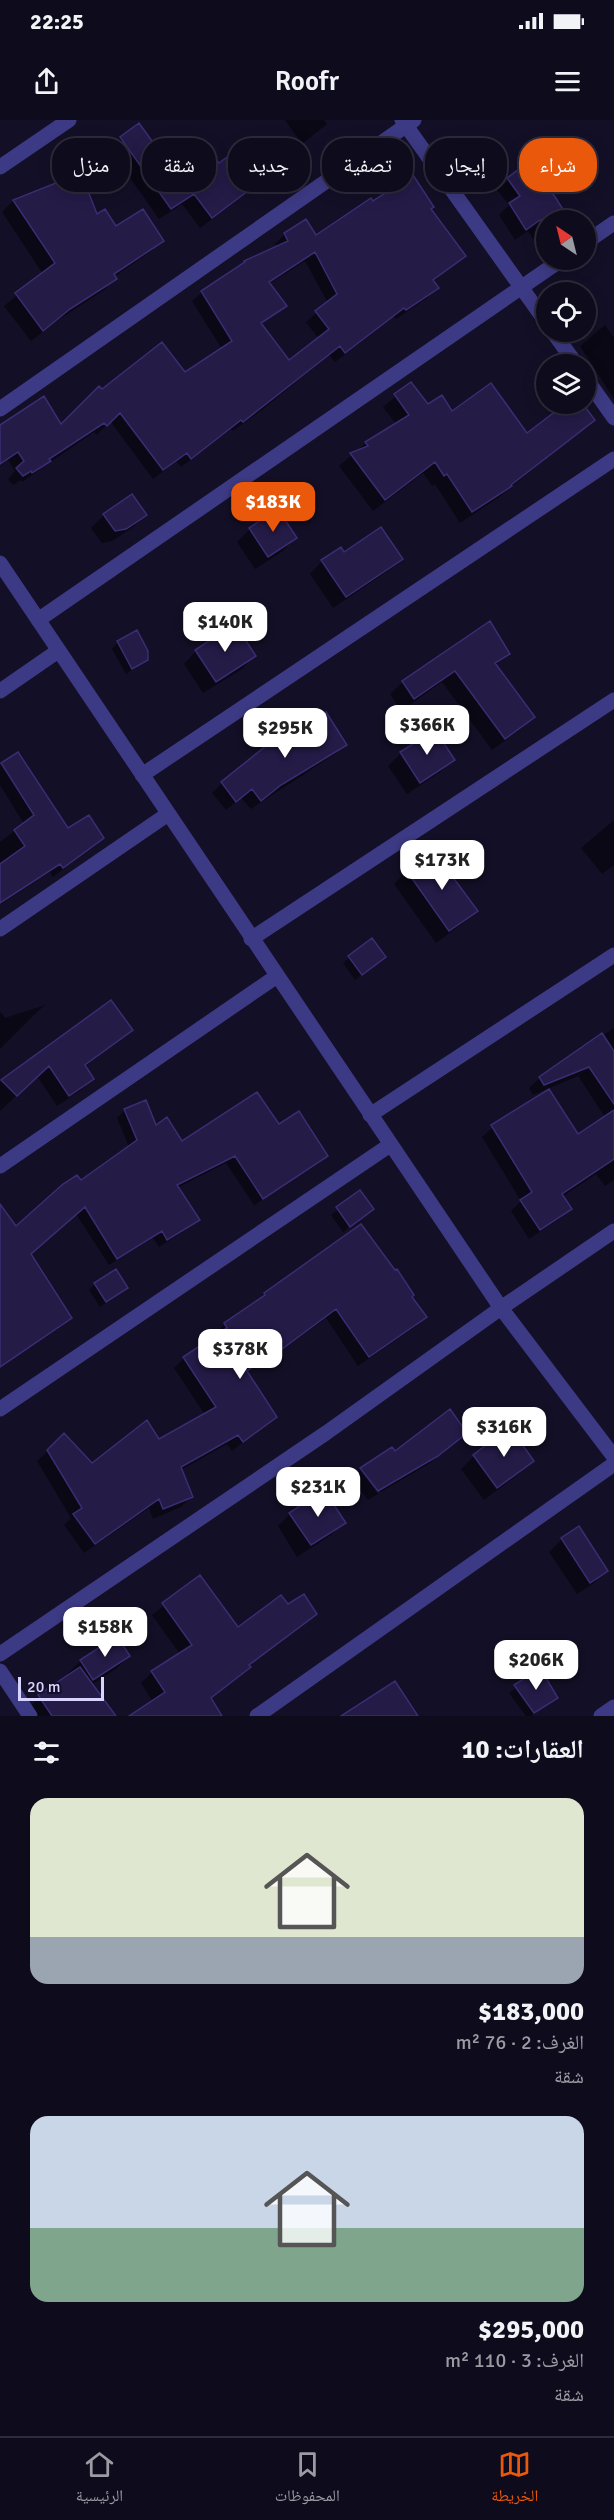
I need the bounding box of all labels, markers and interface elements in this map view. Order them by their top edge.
text: 22:25 [30,8,84,35]
icon: share [30,65,63,98]
text: Roofr [275,65,339,98]
icon: menu [551,65,584,98]
chip: منزل [52,138,130,192]
chip: شقة [142,138,216,192]
chip: جديد [228,138,310,192]
chip: تصفية [322,138,413,192]
chip: إيجار [425,138,507,192]
chip: شراء [519,138,597,192]
north arrow [536,210,596,270]
map controls [536,210,596,414]
button: locate [536,282,596,342]
button: layers [536,354,596,414]
pin: $183K [231,482,315,533]
text: $183K [245,489,301,514]
pin: $140K [183,602,267,653]
text: $140K [197,609,253,634]
pin: $366K [385,705,469,756]
pin: $295K [243,708,327,759]
text: $366K [399,712,455,737]
text: $295K [257,715,313,740]
pin: $173K [400,840,484,891]
text: $173K [414,847,470,872]
pin: $378K [198,1329,282,1380]
text: $378K [212,1336,268,1361]
pin: $316K [462,1407,546,1458]
text: $316K [476,1414,532,1439]
pin: $231K [276,1467,360,1518]
text: $231K [290,1474,346,1499]
pin: $158K [63,1607,147,1658]
text: $158K [77,1614,133,1639]
pin: $206K [494,1640,578,1691]
text: $206K [508,1647,564,1672]
scale bar [18,1674,104,1702]
text: 20 m [27,1677,61,1697]
text: العقارات: 10 [462,1734,584,1766]
icon: filters [30,1736,63,1769]
icon: home [253,1837,361,1945]
text: $183,000 [478,1996,584,2028]
text: الغرف: 2 · 76 m² [456,2030,584,2055]
text: شقة [554,2064,584,2089]
icon: home [253,2155,361,2263]
text: $295,000 [478,2314,584,2346]
text: الغرف: 3 · 110 m² [445,2348,584,2373]
text: شقة [554,2382,584,2407]
tab: الرئيسية [76,2448,123,2511]
tab: المحفوظات [275,2448,340,2511]
tab: الخريطة [491,2448,538,2511]

